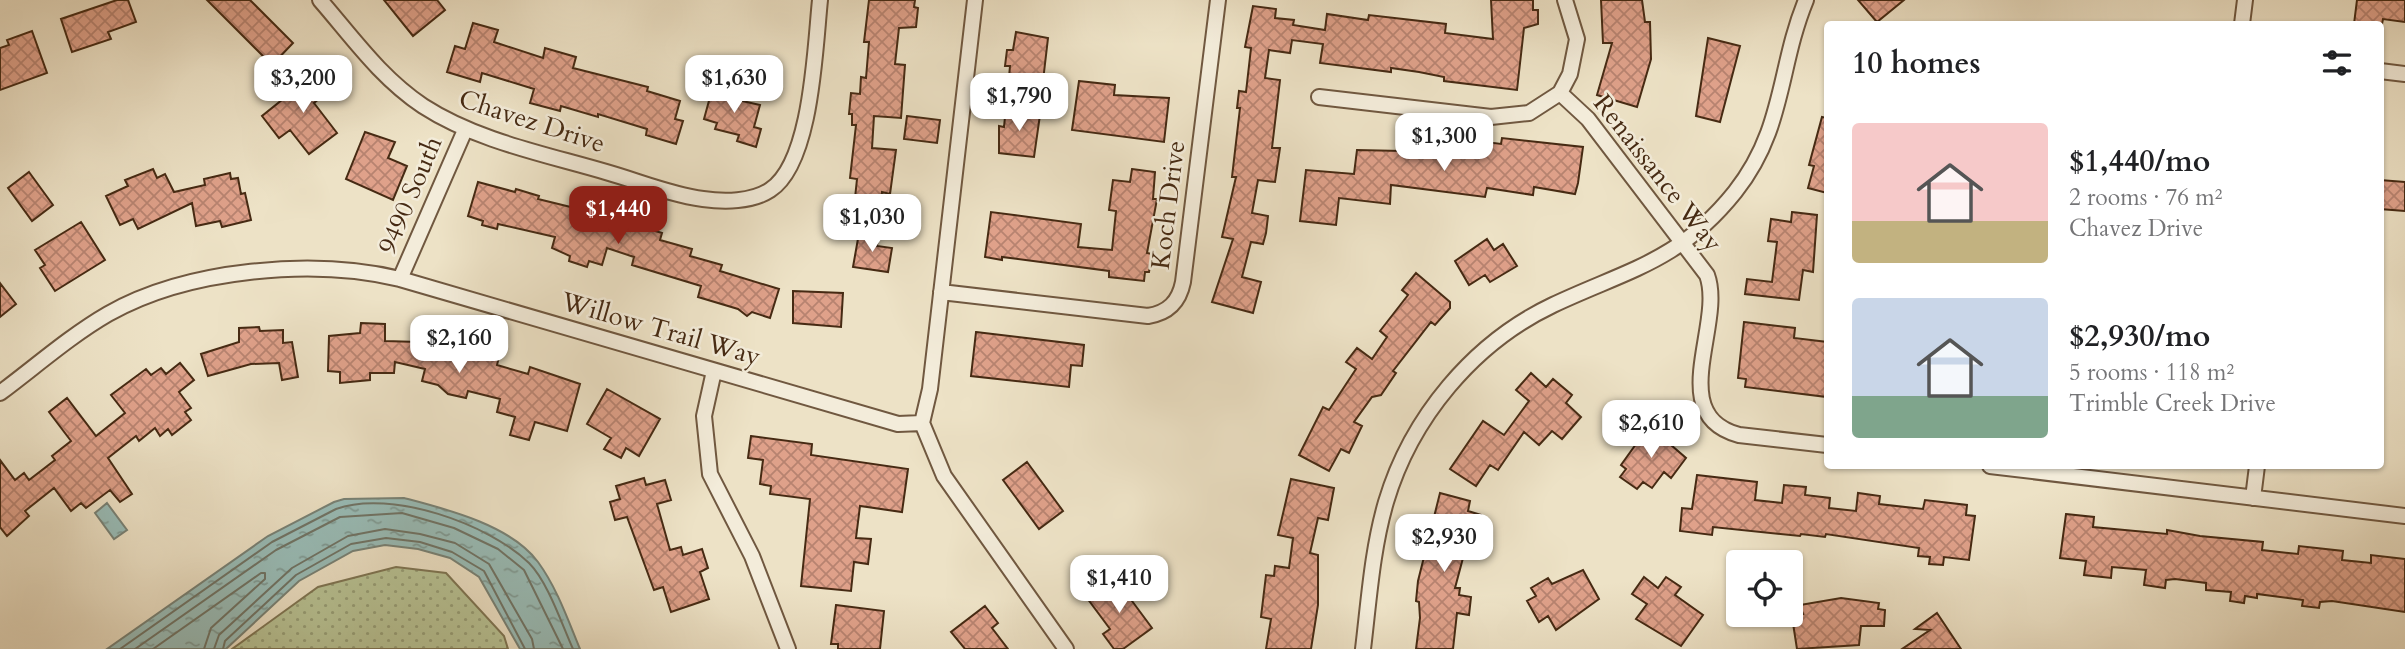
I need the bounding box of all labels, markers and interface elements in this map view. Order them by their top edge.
text: 10 homes [1852,43,1981,84]
icon: filters [2318,44,2356,82]
pin: $3,200 [246,55,360,115]
pin: $1,630 [677,55,791,115]
text: $3,200 [270,62,336,93]
text: $1,630 [701,62,767,93]
pin: $1,790 [962,74,1076,133]
text: $1,790 [986,80,1052,111]
street label: Chavez Drive [454,81,610,161]
street label: Renaissance Way [1585,87,1731,259]
pin: $1,300 [1387,114,1501,173]
text: $1,300 [1411,120,1477,151]
street label: 9490 South [370,131,450,259]
street label: Koch Drive [1143,139,1193,271]
text: $1,440/mo [2069,141,2210,182]
icon: home [1908,151,1992,235]
text: 2 rooms · 76 m² [2069,182,2222,213]
pin: $1,440 [561,187,675,246]
text: $1,440 [585,193,651,224]
pin: $1,030 [815,194,929,254]
text: $1,030 [839,201,905,232]
text: Chavez Drive [2069,213,2203,244]
street label: Willow Trail Way [556,284,765,374]
pin: $2,160 [402,316,516,375]
text: $2,930/mo [2069,316,2210,357]
text: $2,160 [426,322,492,353]
icon: home [1908,326,1992,410]
text: 5 rooms · 118 m² [2069,357,2234,388]
text: Trimble Creek Drive [2069,388,2276,419]
pin: $2,610 [1594,400,1708,460]
text: $2,610 [1618,407,1684,438]
pin: $2,930 [1387,514,1501,574]
text: $2,930 [1411,521,1477,552]
map controls [1726,550,1803,627]
button: locate [1726,550,1803,627]
pin: $1,410 [1062,556,1176,615]
text: $1,410 [1086,562,1152,593]

